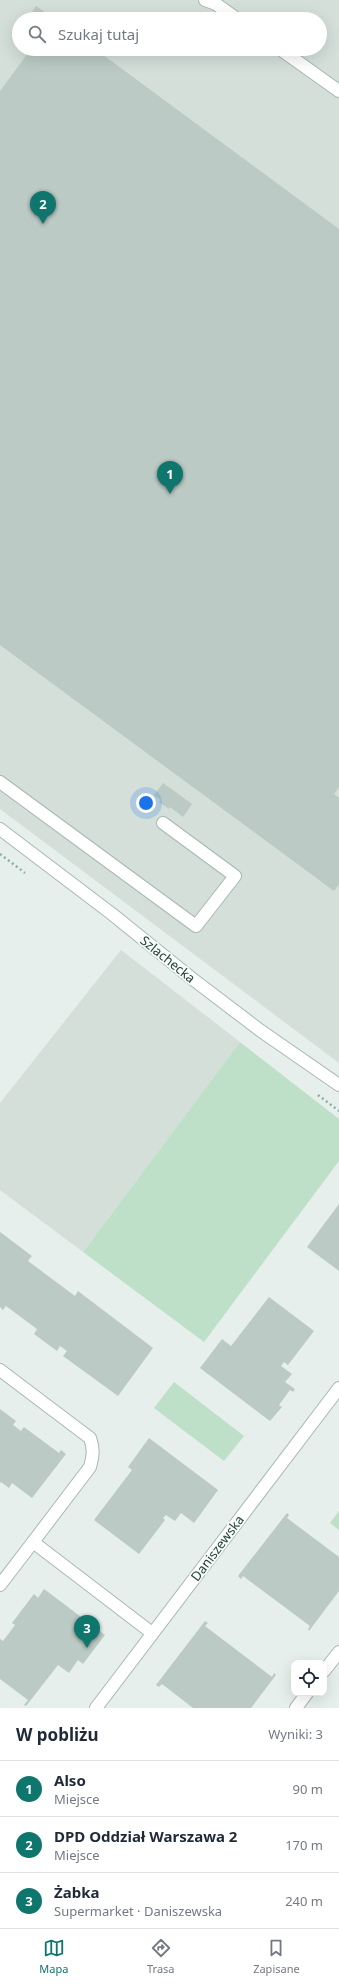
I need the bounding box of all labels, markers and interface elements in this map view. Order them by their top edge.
search box [12,12,327,56]
icon: search [26,23,48,45]
text: Szukaj tutaj [58,24,139,44]
pin: 2 [30,191,56,224]
pin: 1 [157,461,183,494]
your location [136,793,156,813]
street label: Szlachecka [137,931,199,987]
street label: Daniszewska [186,1511,248,1585]
pin: 3 [74,1615,100,1648]
map controls [291,1660,327,1696]
button: locate [291,1660,327,1696]
text: W pobliżu [16,1723,99,1746]
text: Wyniki: 3 [268,1725,323,1743]
text: Also [54,1770,86,1790]
text: 1 [25,1780,33,1798]
text: 90 m [293,1780,323,1798]
text: Miejsce [54,1790,100,1808]
text: DPD Oddział Warszawa 2 [54,1826,237,1846]
text: 2 [25,1836,33,1854]
text: 170 m [285,1836,323,1854]
text: Miejsce [54,1846,100,1864]
text: Żabka [54,1882,99,1902]
text: 3 [25,1892,33,1910]
text: 240 m [285,1892,323,1910]
text: Supermarket · Daniszewska [54,1902,222,1920]
tab: Mapa [39,1937,68,1976]
tab: Trasa [147,1937,175,1976]
tab: Zapisane [253,1937,300,1976]

